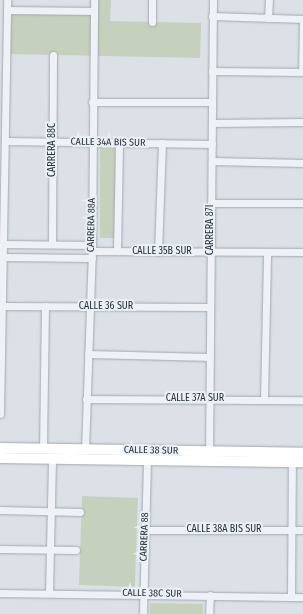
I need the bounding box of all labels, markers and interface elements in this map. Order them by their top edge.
street label: CARRERA 88C [47,123,59,177]
street label: CALLE 34A BIS SUR [70,136,146,150]
street label: CARRERA 88A [86,198,98,252]
street label: CARRERA 87I [205,205,217,255]
street label: CALLE 35B SUR [132,246,192,258]
street label: CALLE 36 SUR [79,301,133,313]
street label: CALLE 37A SUR [166,393,224,405]
street label: CALLE 38 SUR [124,445,178,457]
street label: CARRERA 88 [138,512,152,562]
street label: CALLE 38A BIS SUR [186,524,262,536]
street label: CALLE 38C SUR [122,587,182,601]

